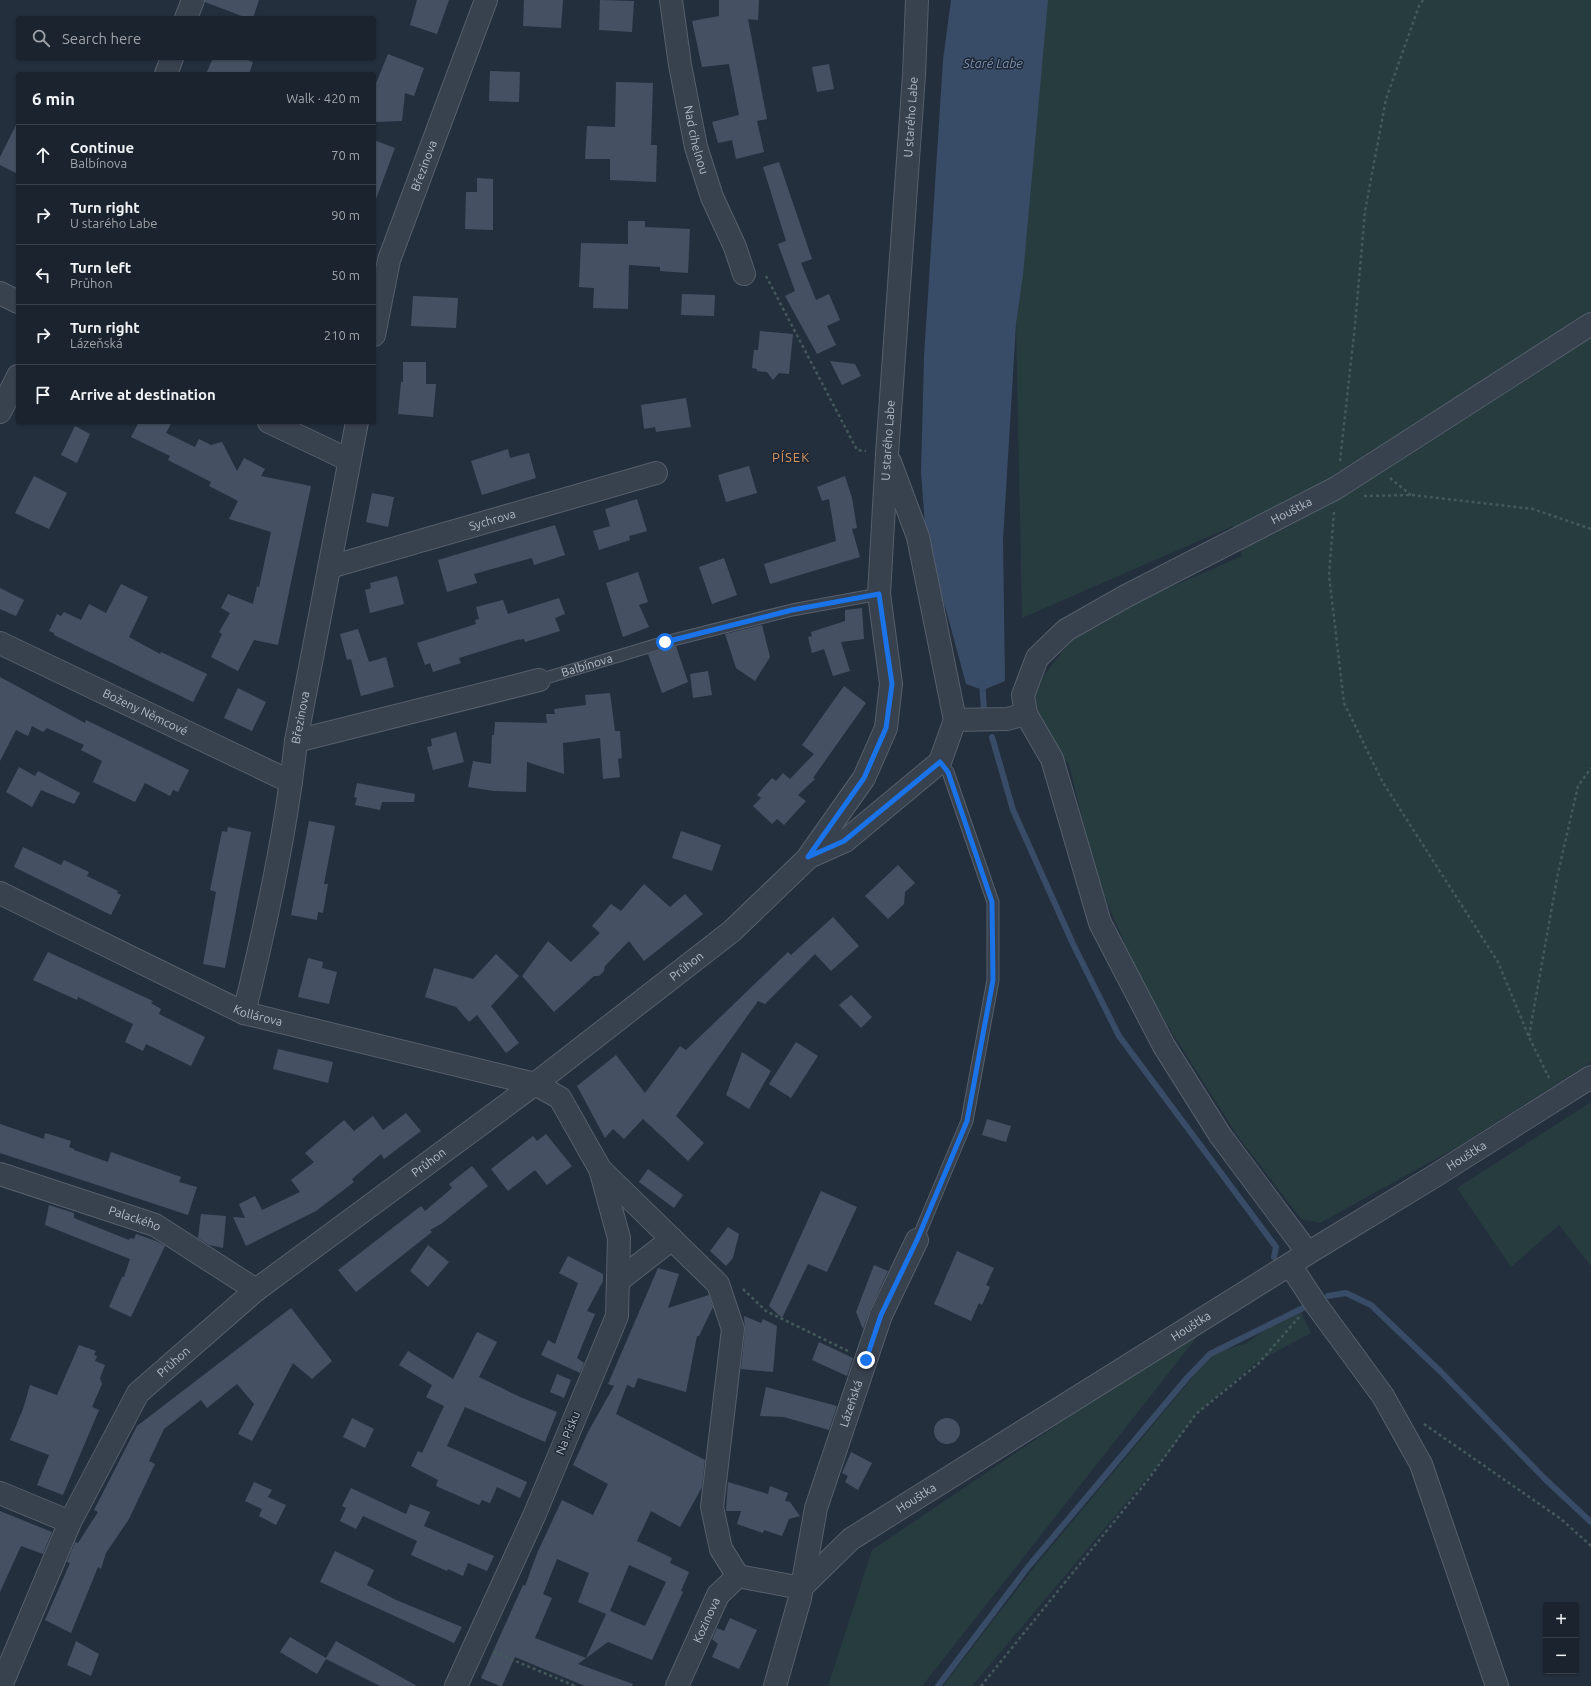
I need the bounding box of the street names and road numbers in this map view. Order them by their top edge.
street label: U starého Labe [901,76,920,158]
street label: Nad cihelnou [682,104,711,176]
street label: Březinova [408,138,439,193]
street label: U starého Labe [878,400,897,481]
street label: Houštka [1269,495,1314,526]
street label: Sychrova [467,507,517,533]
street label: Balbínova [560,651,614,679]
street label: Boženy Němcové [101,686,190,738]
street label: Březinova [289,690,311,745]
street label: Průhon [667,949,706,983]
street label: Kollárova [231,1002,284,1028]
street label: Houštka [1444,1138,1488,1173]
street label: Průhon [409,1145,448,1179]
street label: Palackého [107,1203,164,1233]
street label: Houštka [1168,1309,1213,1343]
street label: Průhon [154,1344,192,1379]
street label: Lázeňská [837,1378,865,1429]
street label: Na Písku [553,1409,582,1456]
street label: Houštka [894,1480,938,1515]
street label: Kozinova [690,1595,722,1645]

